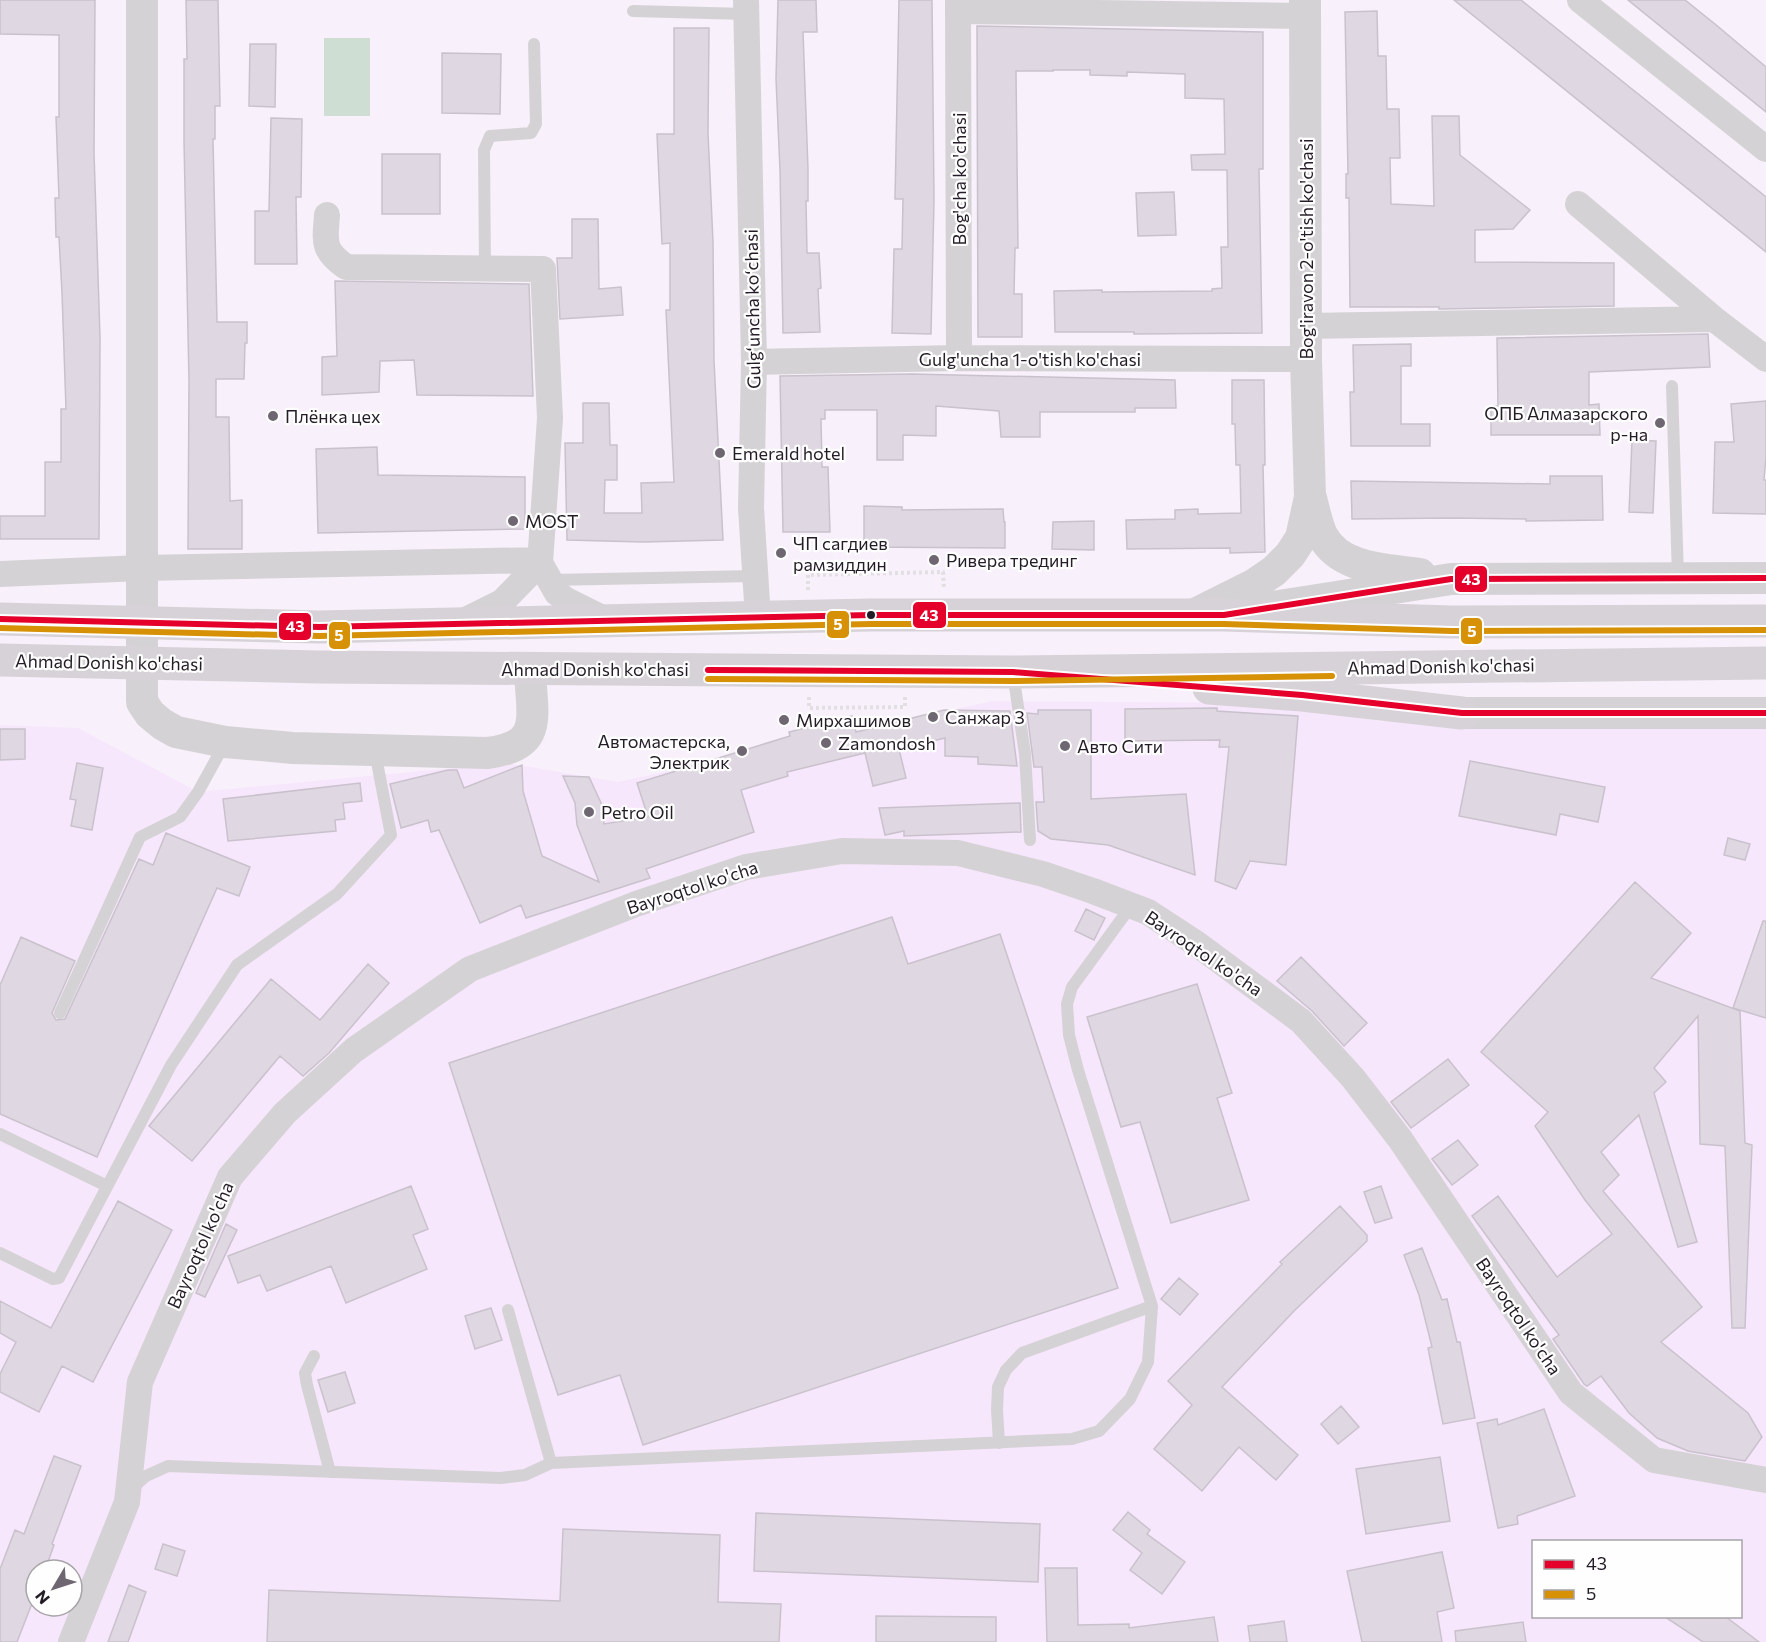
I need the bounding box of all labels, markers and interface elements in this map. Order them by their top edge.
street label: Bog'cha ko'chasi [948,112,970,246]
street label: Bog'iravon 2-o'tish ko'chasi [1295,138,1317,360]
street label: Gulgʻuncha koʻchasi [740,229,764,389]
street label: Gulg'uncha 1-o'tish ko'chasi [919,348,1141,370]
place label: ОПБ Алмазарского р-на [1484,402,1648,445]
place label: Плёнка цех [285,405,381,427]
marker: Плёнка цех [266,409,280,423]
marker: ОПБ Алмазарского р-на [1653,416,1667,430]
place label: Emerald hotel [732,442,845,464]
marker: Emerald hotel [713,446,727,460]
place label: MOST [525,510,578,532]
marker: MOST [506,514,520,528]
place label: ЧП сагдиев рамзиддин [793,532,888,575]
marker: ЧП сагдиев рамзиддин [774,546,788,560]
place label: Ривера трединг [946,549,1078,571]
marker: Ривера трединг [927,553,941,567]
line badge: 43 [1454,565,1488,593]
text: 43 [1461,569,1481,588]
line badge: 43 [912,601,947,629]
text: 43 [919,605,939,624]
unlabelled marker [865,609,877,621]
line badge: 5 [826,610,850,639]
line badge: 43 [278,612,312,641]
text: 5 [833,614,843,633]
text: 43 [285,616,305,635]
line badge: 5 [1460,617,1483,645]
line badge: 5 [328,621,351,650]
text: 5 [1467,621,1477,640]
text: 5 [334,625,344,644]
street label: Ahmad Donish ko'chasi [15,649,203,675]
street label: Ahmad Donish ko'chasi [1347,653,1535,679]
street label: Ahmad Donish ko'chasi [501,658,689,680]
place label: Санжар 3 [945,706,1025,728]
place label: Мирхашимов [796,709,911,731]
marker: Санжар 3 [926,710,940,724]
marker: Мирхашимов [777,713,791,727]
place label: Автомастерска, Электрик [598,730,730,773]
place label: Zamondosh [838,732,936,754]
place label: Авто Сити [1077,735,1163,757]
marker: Zamondosh [819,736,833,750]
marker: Авто Сити [1058,739,1072,753]
marker: Автомастерска, Электрик [735,744,749,758]
place label: Petro Oil [601,801,674,823]
marker: Petro Oil [582,805,596,819]
street label: Bayroqtol ko'cha [624,855,760,919]
street label: Bayroqtol ko'cha [1141,906,1267,1000]
street label: Bayroqtol ko'cha [162,1178,238,1312]
street label: Bayroqtol ko'cha [1472,1253,1566,1379]
legend [1532,1540,1742,1618]
text: 43 [1586,1552,1607,1574]
north arrow [24,1558,84,1618]
text: 5 [1586,1582,1596,1604]
text: N [31,1587,53,1608]

